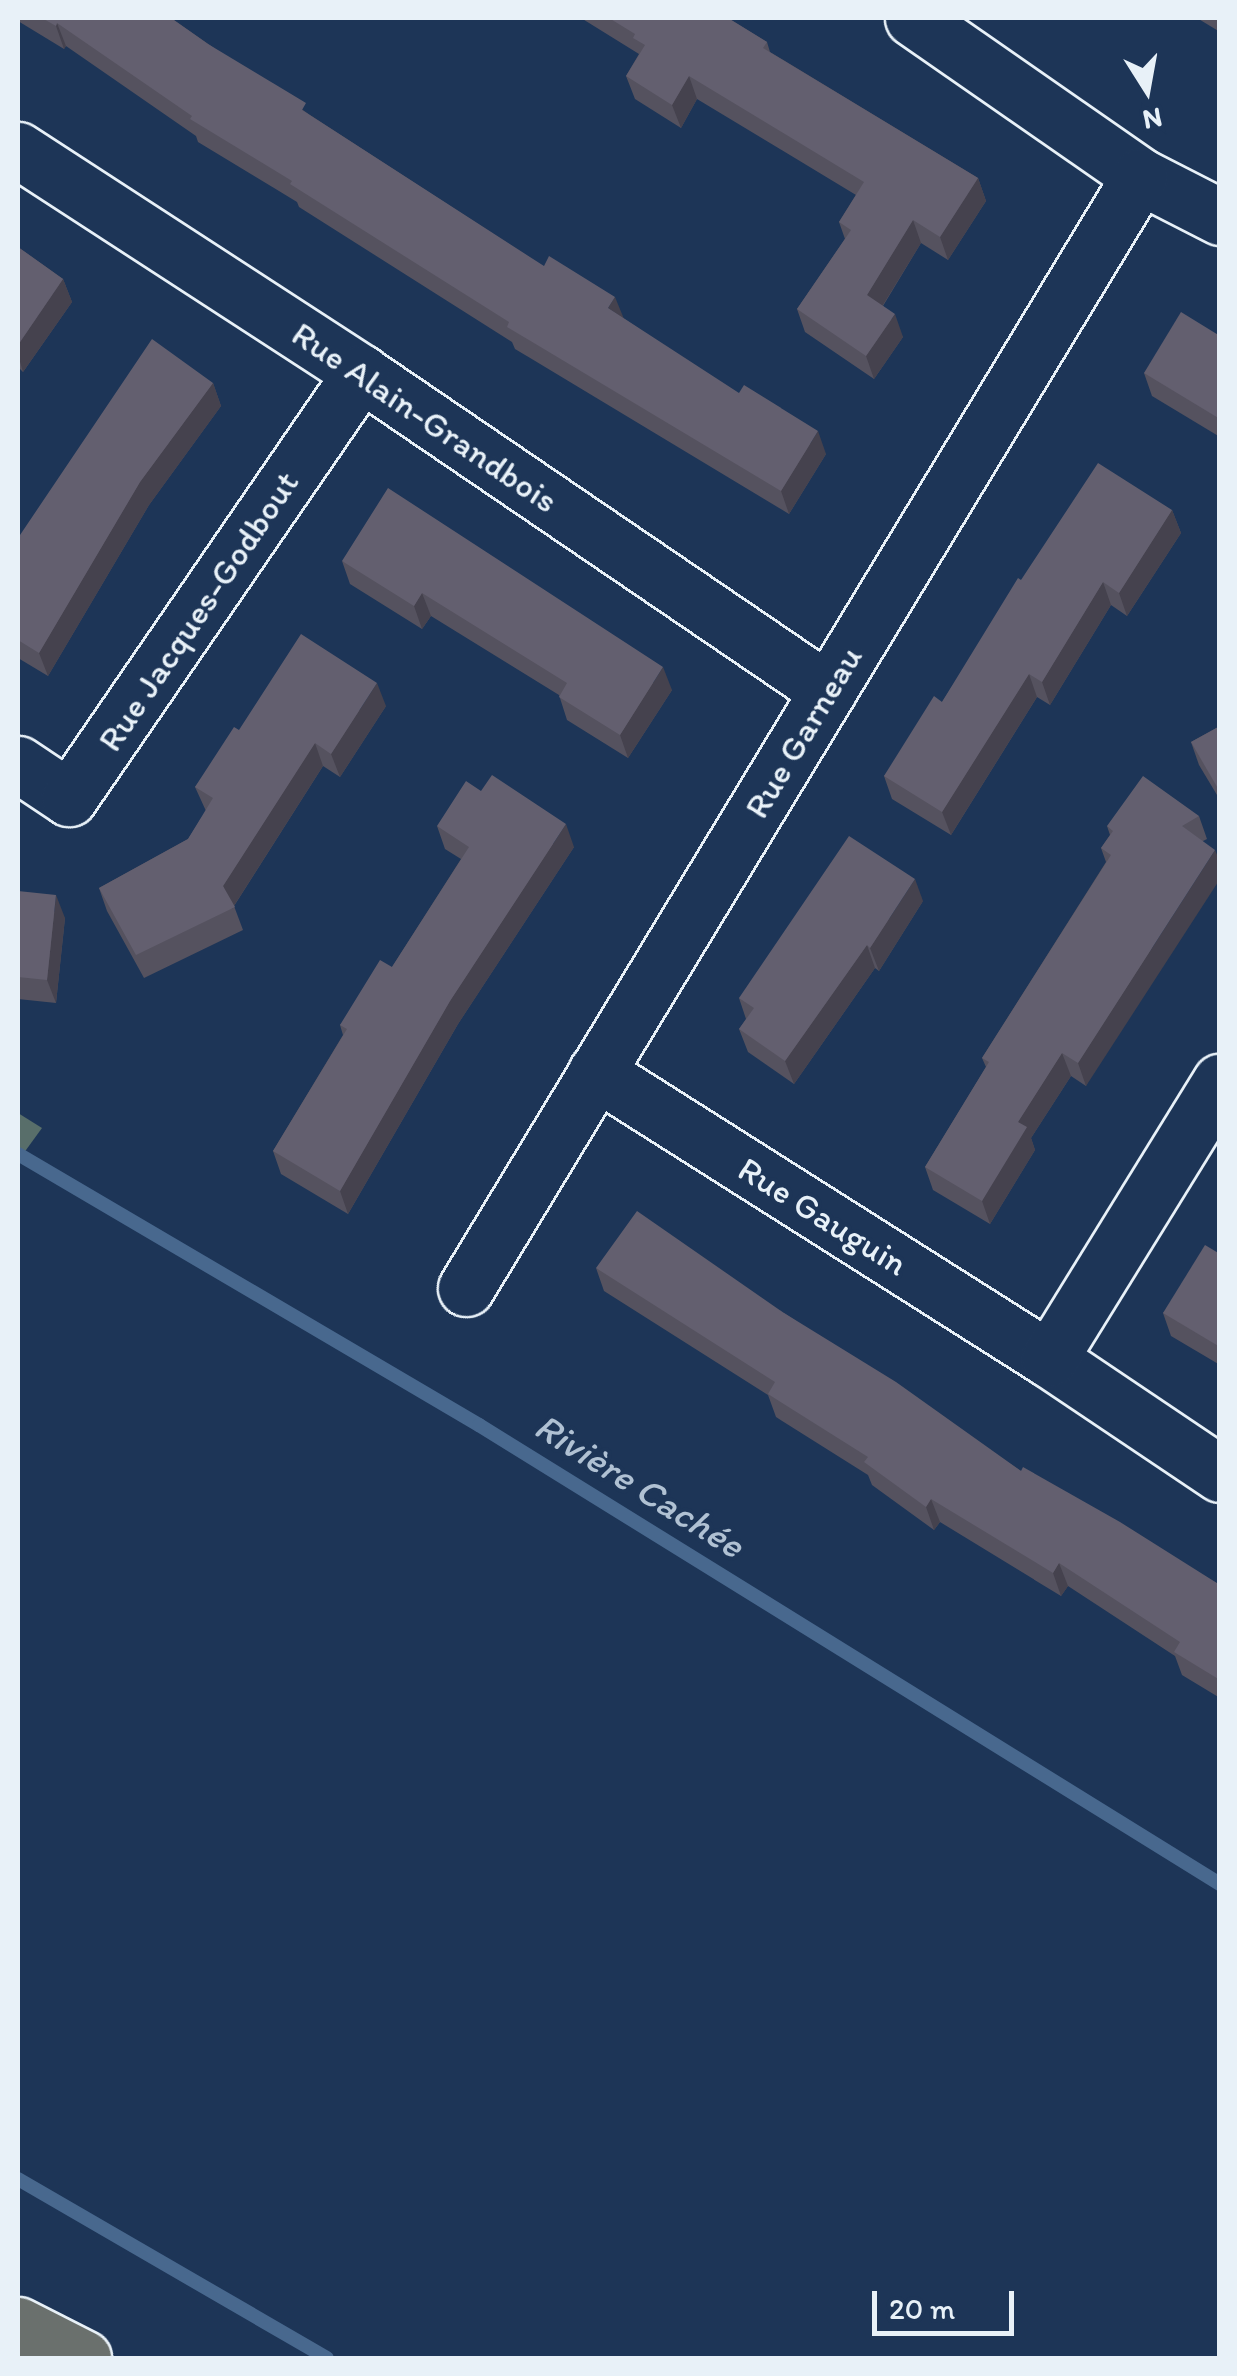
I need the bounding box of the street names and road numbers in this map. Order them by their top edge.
street label: Rue Alain-Grandbois [284,312,566,522]
street label: Rue Jacques-Godbout [88,463,308,759]
street label: Rue Garneau [735,638,871,826]
street label: Rue Gauguin [731,1147,915,1285]

